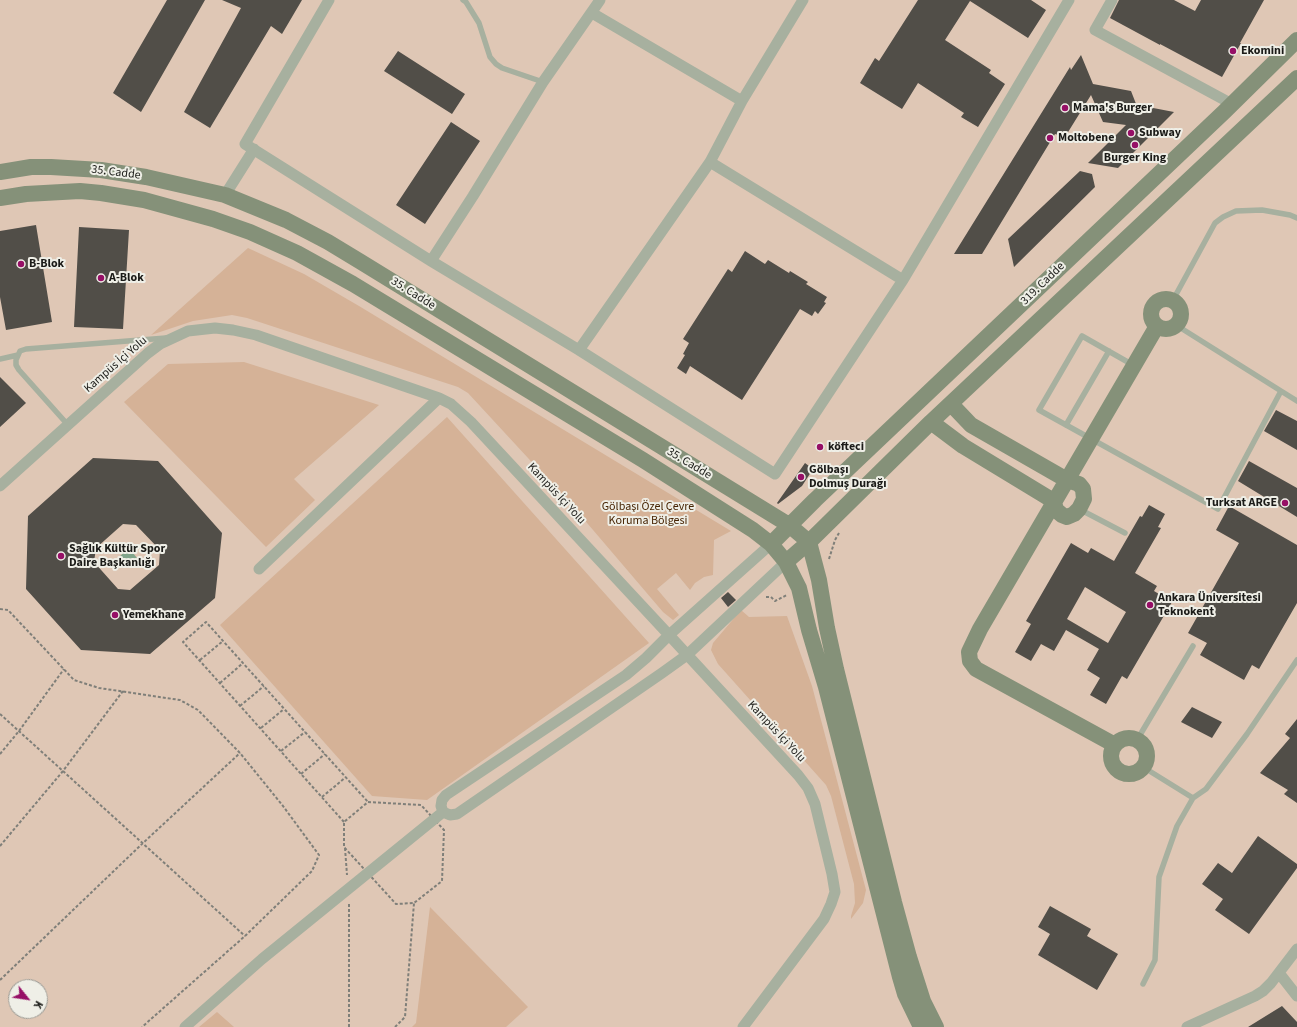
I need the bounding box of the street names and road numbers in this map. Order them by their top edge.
street label: 35. Cadde [91,163,141,183]
street label: 319. Cadde [1018,260,1068,308]
street label: 35. Cadde [388,275,438,313]
street label: Kampüs İçi Yolu [82,334,150,396]
street label: 35. Cadde [664,445,714,483]
street label: Kampüs İçi Yolu [524,460,588,528]
street label: Kampüs İçi Yolu [744,698,808,766]

